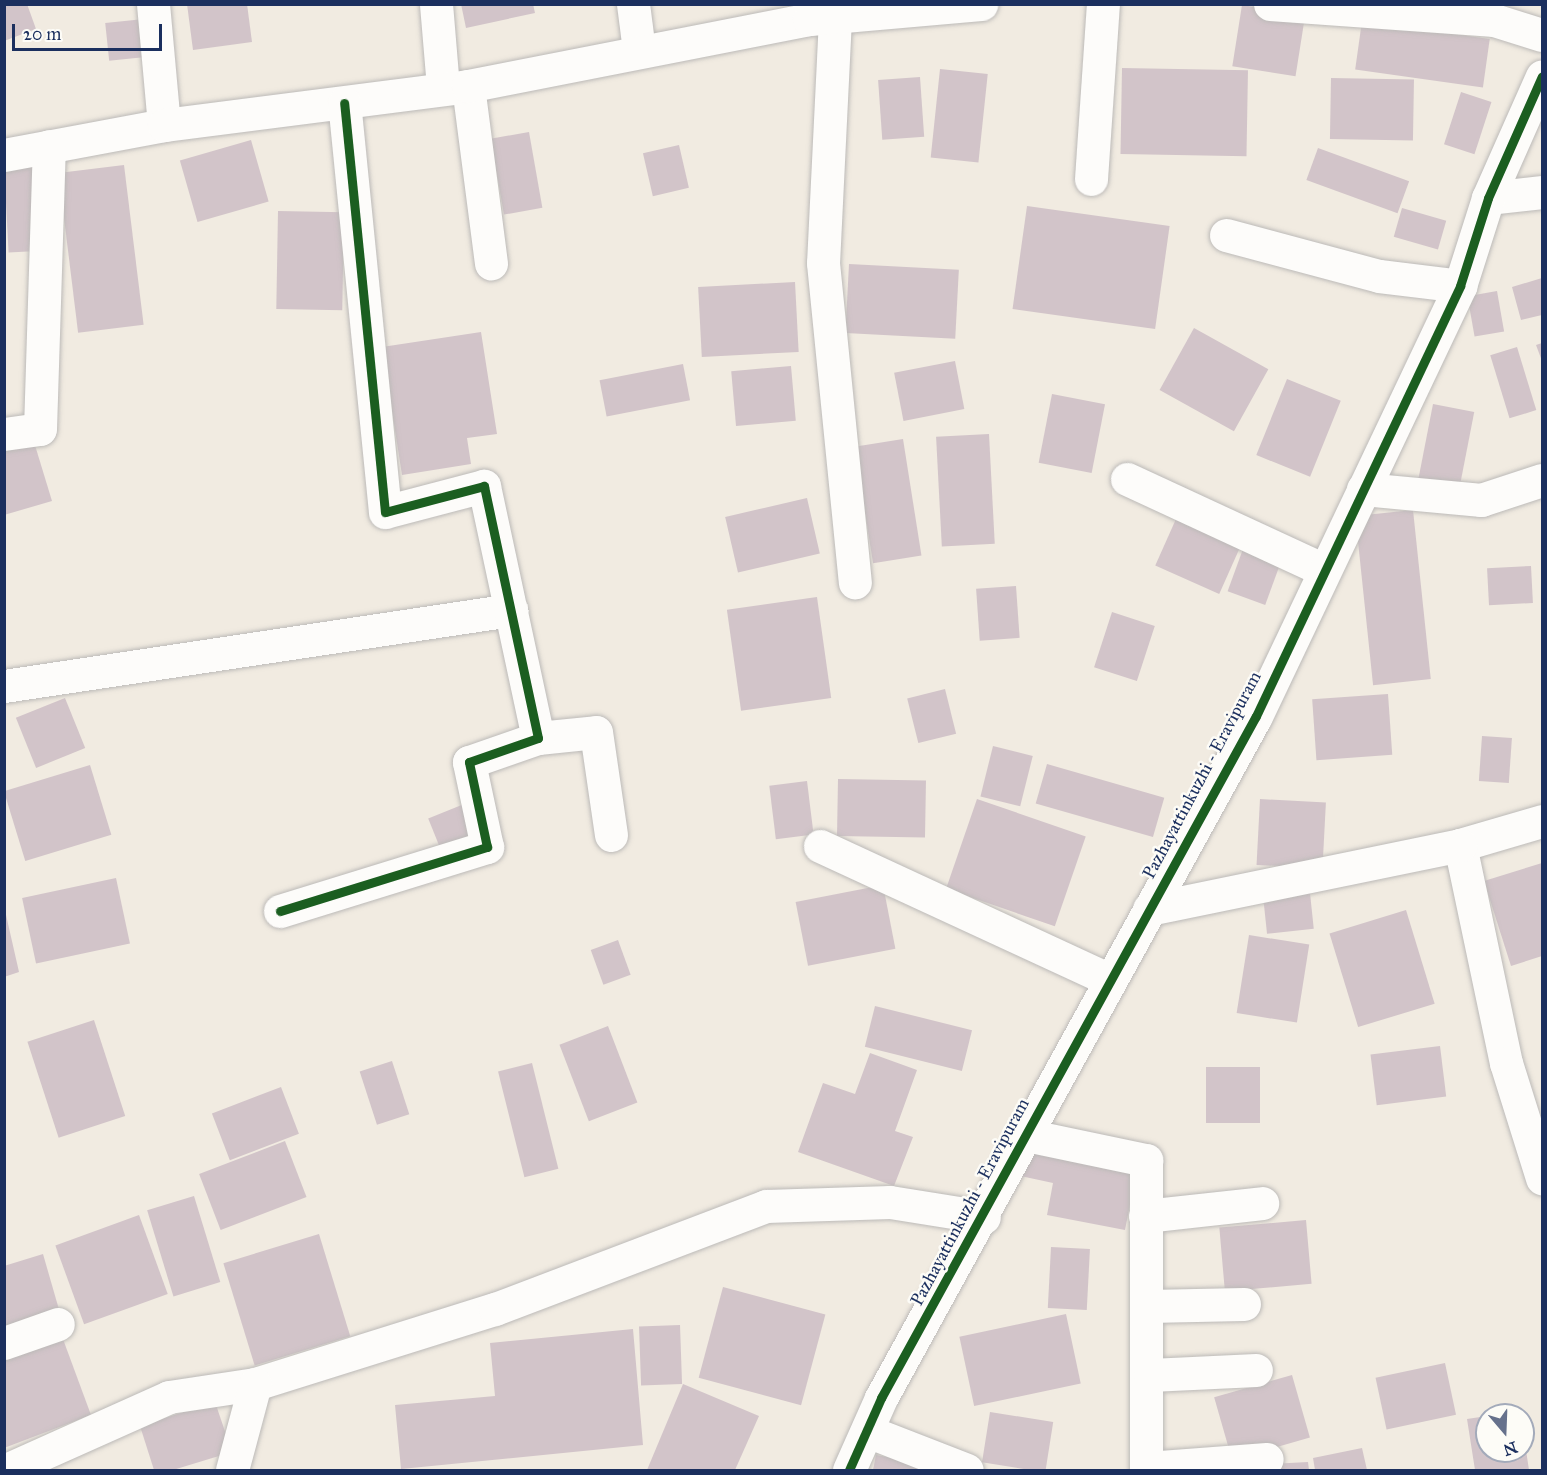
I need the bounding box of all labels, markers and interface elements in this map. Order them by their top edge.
scale bar [15,12,165,50]
text: 20 m [23,23,61,45]
street label: Pazhayattinkuzhi - Eravipuram [1138,668,1266,882]
street label: Pazhayattinkuzhi - Eravipuram [906,1095,1034,1309]
north arrow [1475,1403,1535,1463]
text: N [1501,1437,1520,1460]

